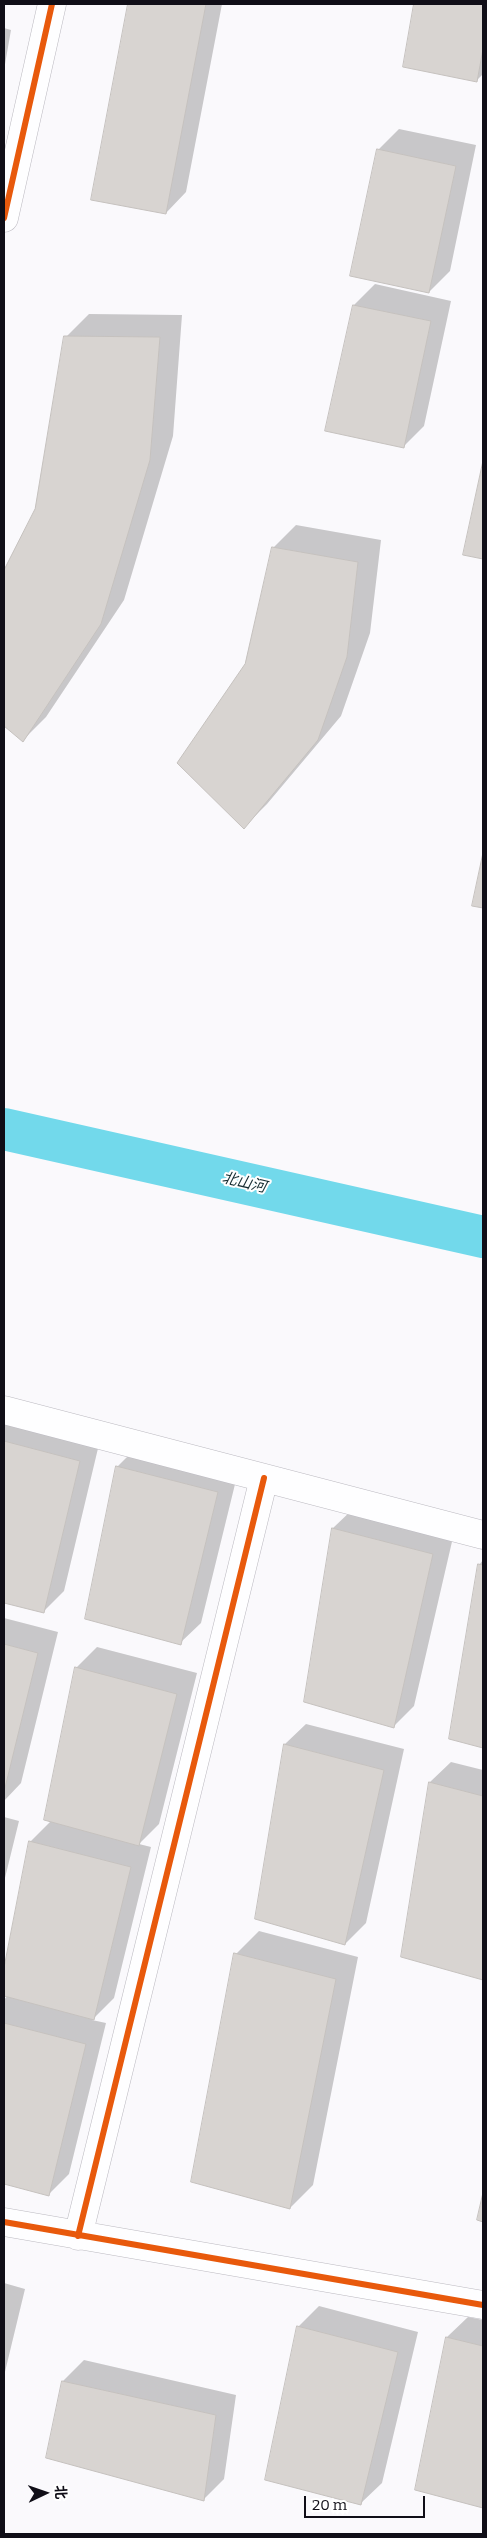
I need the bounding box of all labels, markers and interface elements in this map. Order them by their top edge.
water label: 北山河 [220,1169,268,1197]
north arrow [20,2468,70,2518]
text: 北 [52,2485,69,2500]
scale bar [307,2486,428,2518]
text: 20 m [312,2496,347,2514]

